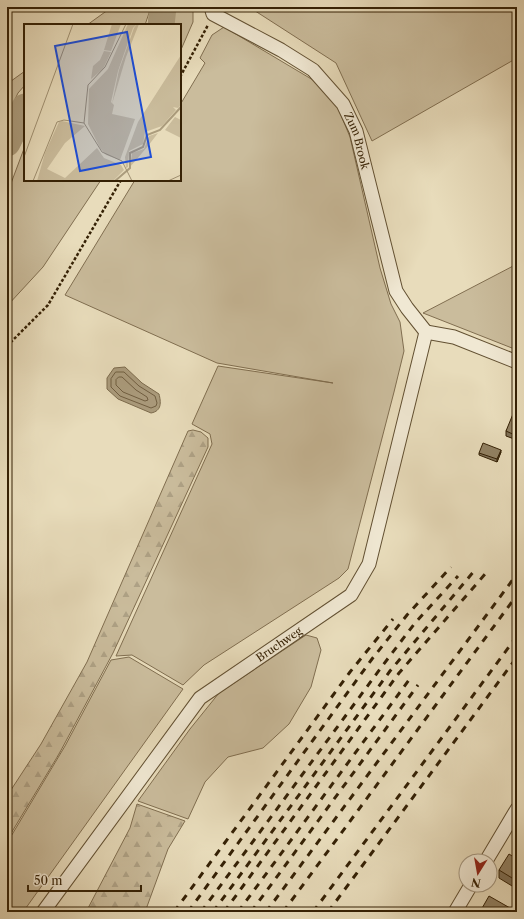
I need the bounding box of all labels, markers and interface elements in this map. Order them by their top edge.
inset map [24,24,181,181]
street label: Zum Brook [341,110,373,172]
street label: Bruchweg [253,624,305,665]
north arrow [458,853,498,893]
scale bar [28,867,141,893]
text: 50 m [34,873,63,888]
text: N [470,875,482,891]

